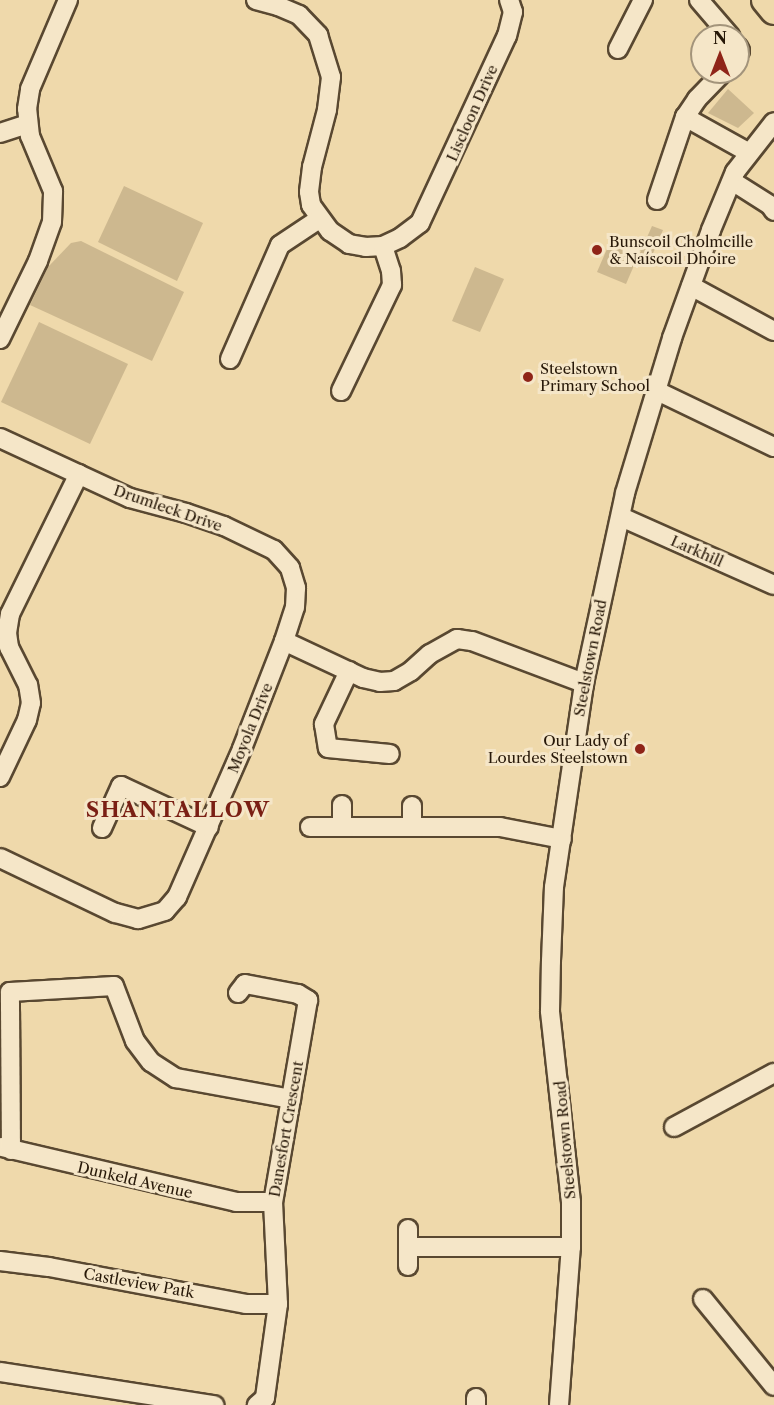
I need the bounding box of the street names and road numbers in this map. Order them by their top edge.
street label: Liscloon Drive [443,62,501,164]
street label: Drumleck Drive [111,481,225,535]
street label: Larkhill [668,531,726,571]
street label: Steelstown Road [570,598,610,718]
street label: Moyola Drive [224,680,276,776]
street label: Danesfort Crescent [265,1060,307,1198]
street label: Steelstown Road [551,1080,579,1200]
street label: Dunkeld Avenue [75,1158,195,1202]
street label: Castleview Patk [82,1264,196,1302]

